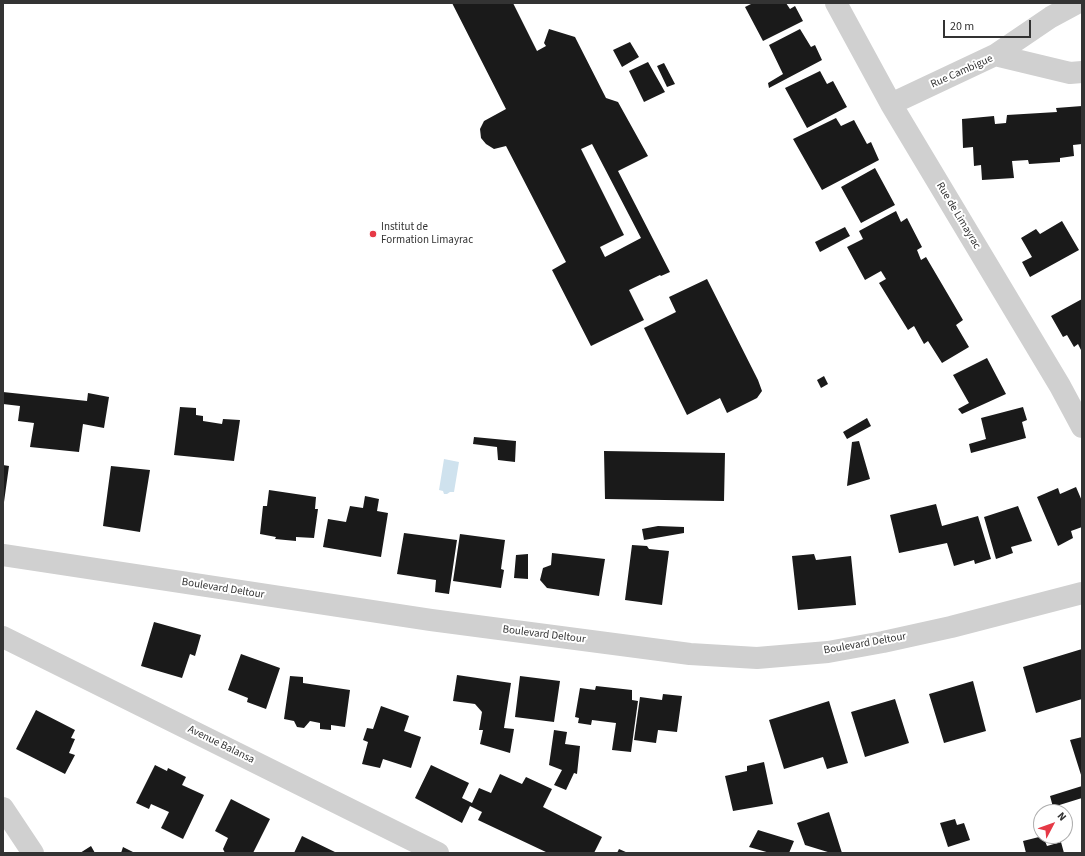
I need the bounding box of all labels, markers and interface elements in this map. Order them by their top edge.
scale bar [945,12,1033,38]
text: 20 m [950,18,974,35]
street label: Rue Cambigue [929,52,995,92]
street label: Rue de Limayrac [933,180,983,252]
place label: Institut de Formation Limayrac [381,221,473,247]
marker: Institut de Formation Limayrac [368,229,378,239]
street label: Boulevard Deltour [181,576,265,602]
street label: Boulevard Deltour [502,623,586,647]
street label: Boulevard Deltour [823,630,907,658]
street label: Avenue Balansa [185,723,257,767]
north arrow [1033,804,1073,844]
text: N [1054,809,1070,824]

